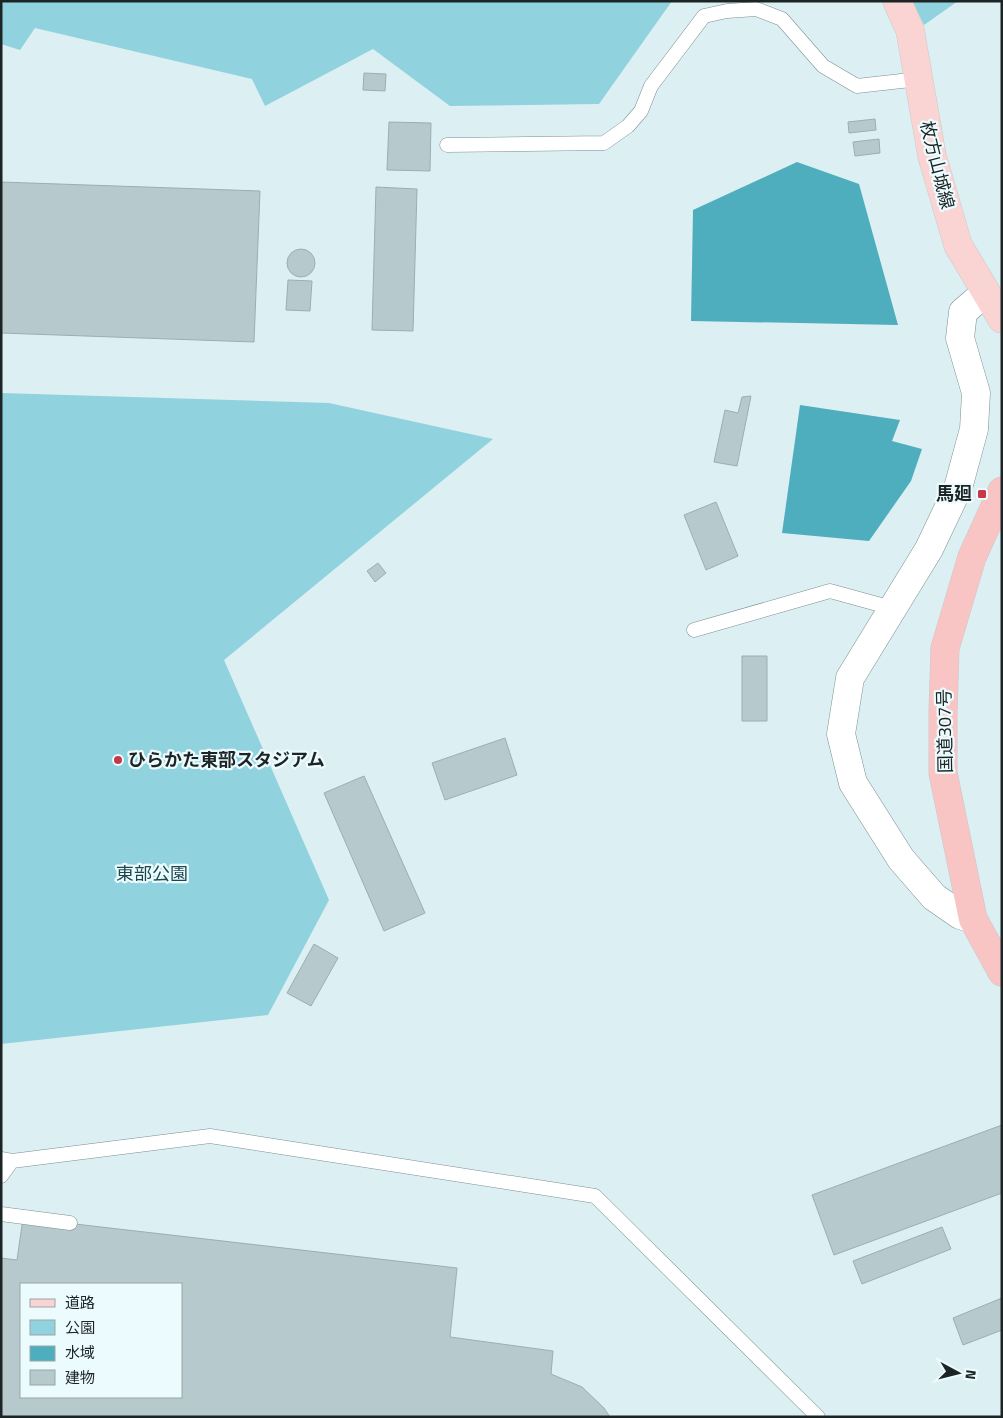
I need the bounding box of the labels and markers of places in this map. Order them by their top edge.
place label: 馬廻 [936,480,972,507]
marker: 馬廻 [976,488,988,500]
place label: ひらかた東部スタジアム [128,746,325,773]
marker: ひらかた東部スタジアム [112,754,124,766]

